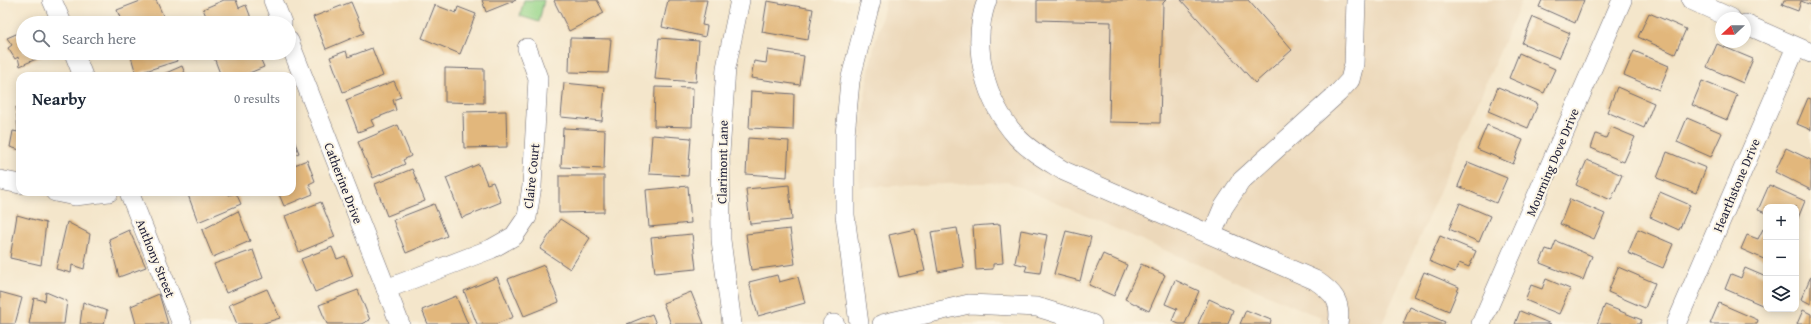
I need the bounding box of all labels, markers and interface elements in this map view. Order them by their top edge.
north arrow [1715,12,1751,48]
search box [16,16,296,60]
icon: search [30,27,52,49]
text: Search here [62,28,136,49]
text: Nearby [32,86,86,111]
text: 0 results [234,89,280,108]
street label: Mourning Dove Drive [1521,105,1584,219]
street label: Clarimont Lane [712,120,733,204]
street label: Hearthstone Drive [1708,135,1765,235]
street label: Catherine Drive [319,140,368,227]
street label: Claire Court [519,142,544,210]
map controls [1763,204,1799,312]
button: + [1763,204,1799,240]
street label: Anthony Street [131,216,180,301]
button: − [1763,240,1799,276]
button: layers [1763,276,1799,312]

